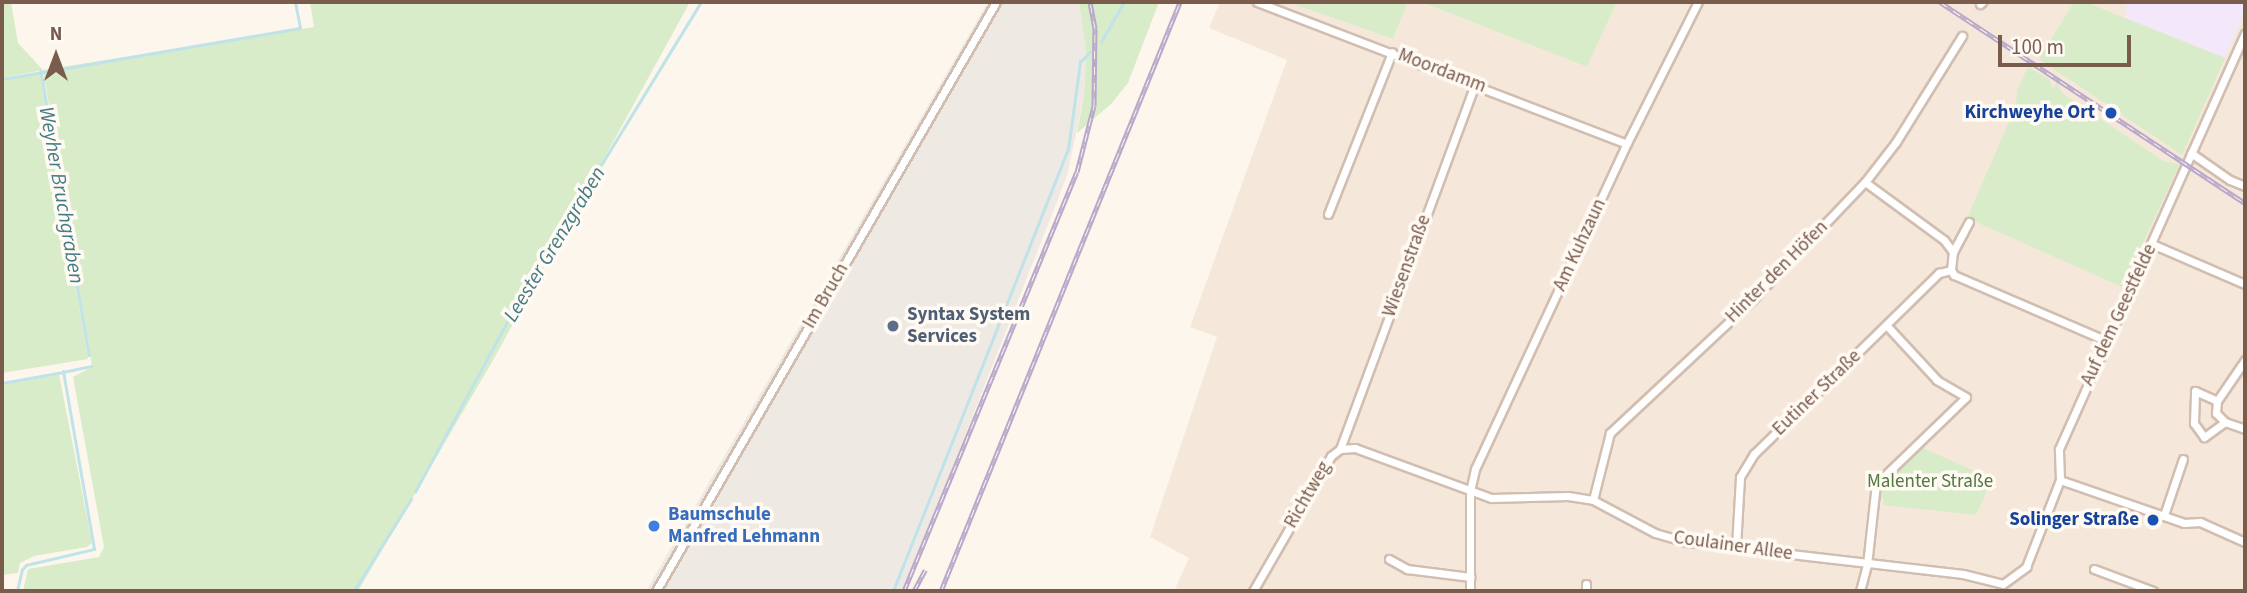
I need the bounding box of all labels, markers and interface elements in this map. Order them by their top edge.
north arrow [21,21,91,91]
text: N [50,21,62,48]
scale bar [2002,21,2135,65]
text: 100 m [2011,32,2064,62]
street label: Moordamm [1395,44,1489,98]
place label: Kirchweyhe Ort [1964,102,2095,124]
marker: Kirchweyhe Ort [2101,103,2121,123]
water label: Weyher Bruchgraben [34,105,90,285]
water label: Leester Grenzgraben [498,162,610,326]
street label: Am Kuhzaun [1549,195,1611,295]
street label: Wiesenstraße [1378,212,1436,320]
street label: Hinter den Höfen [1721,216,1833,328]
street label: Auf dem Geestfelde [2076,241,2162,389]
street label: Im Bruch [798,259,854,333]
place label: Syntax System Services [907,304,1030,348]
marker: Syntax System Services [885,318,901,334]
street label: Eutiner Straße [1768,345,1866,441]
street label: Richtweg [1280,458,1336,532]
park label: Malenter Straße [1867,471,1993,493]
place label: Baumschule Manfred Lehmann [668,504,820,548]
place label: Solinger Straße [2009,509,2139,531]
marker: Solinger Straße [2145,512,2161,528]
marker: Baumschule Manfred Lehmann [646,518,662,534]
street label: Coulainer Allee [1672,526,1794,566]

